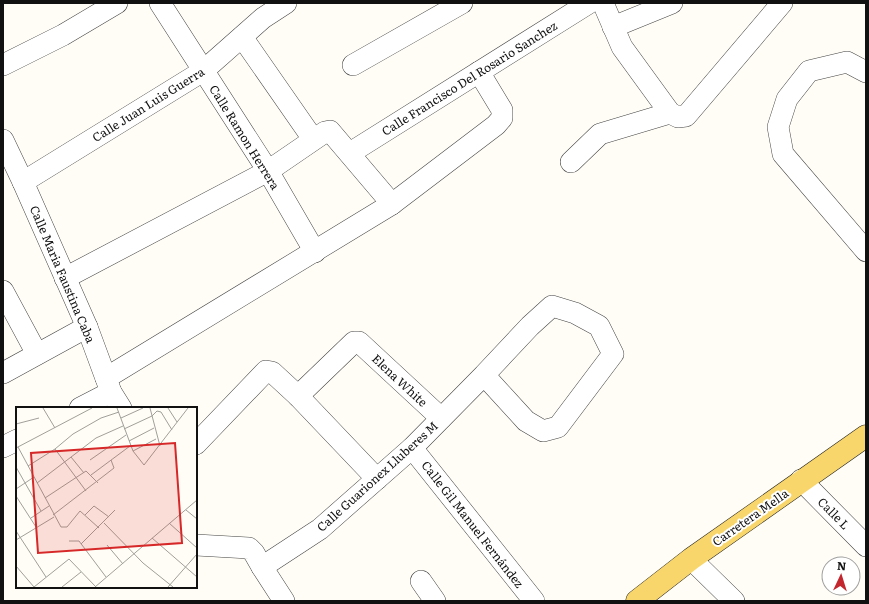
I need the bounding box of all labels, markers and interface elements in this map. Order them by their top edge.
street label: Calle Francisco Del Rosario Sanchez [378,16,560,140]
street label: Calle Juan Luis Guerra [88,62,208,146]
street label: Calle Ramon Herrera [205,81,285,193]
street label: Calle Maria Faustina Caba [26,202,100,346]
street label: Elena White [368,350,432,410]
inset map [16,407,197,588]
street label: Calle Guarionex Lluberes M [312,417,442,535]
street label: Calle Gil Manuel Fernández [418,457,528,591]
street label: Carretera Mella [708,484,792,550]
street label: Calle L [814,493,854,533]
north arrow [821,556,861,596]
text: N [837,557,847,573]

